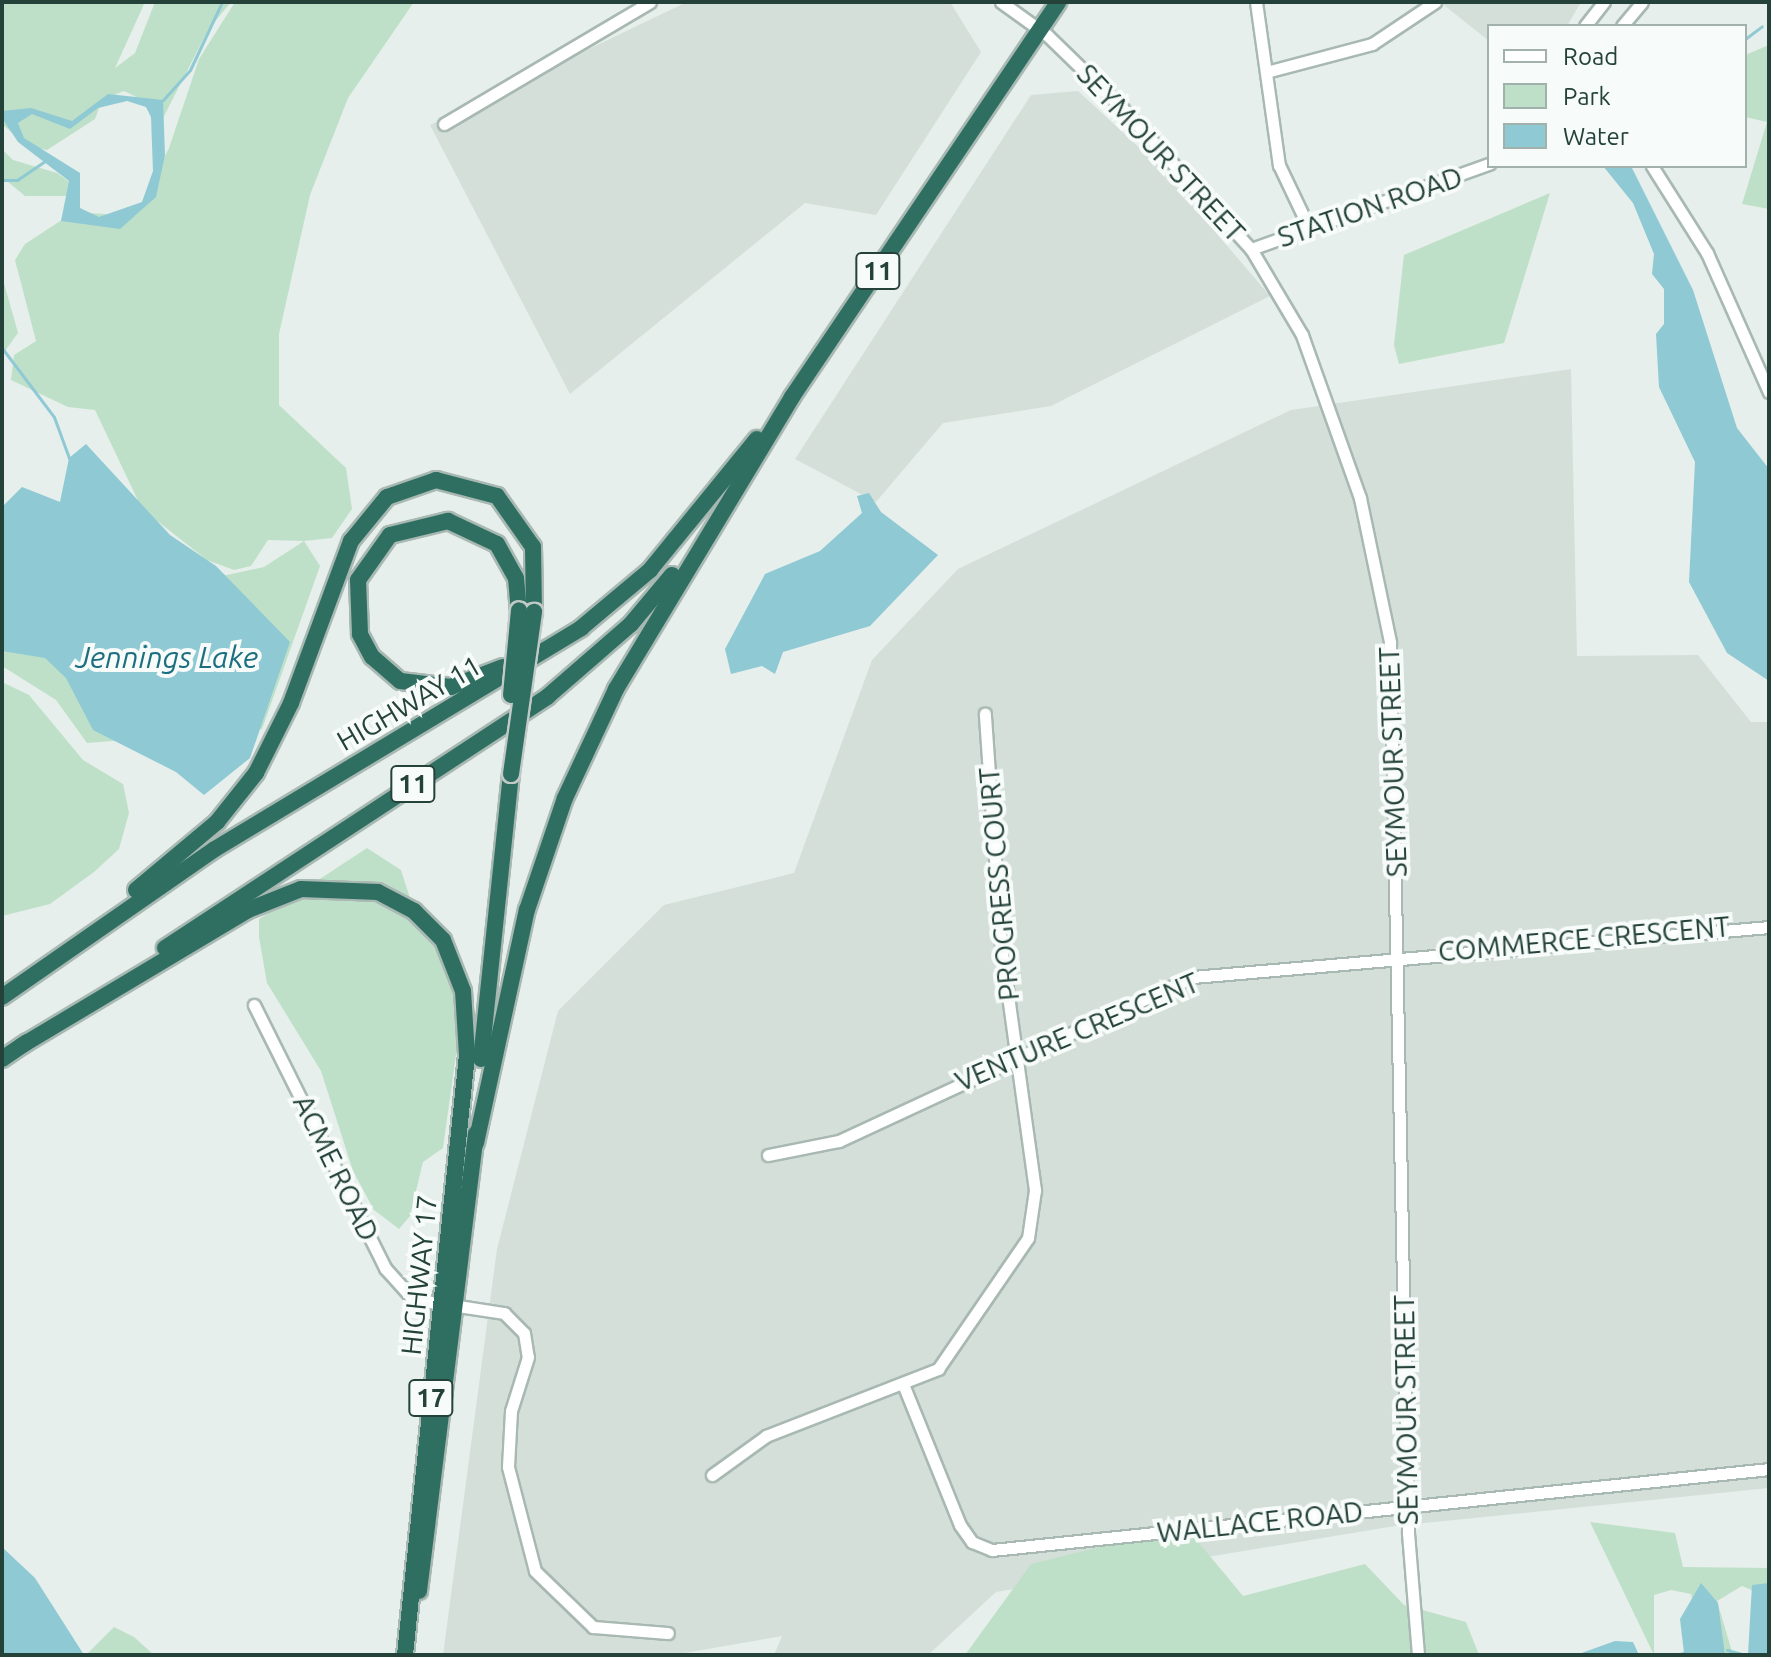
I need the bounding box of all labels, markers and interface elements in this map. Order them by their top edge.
legend [1487,24,1747,168]
text: Road [1563,43,1618,70]
street label: SEYMOUR STREET [1070,57,1252,249]
text: Park [1563,83,1611,110]
text: Water [1563,123,1629,150]
street label: STATION ROAD [1273,160,1467,254]
road number: 11 [854,249,902,293]
water label: Jennings Lake [76,639,258,675]
street label: SEYMOUR STREET [1372,646,1414,878]
street label: HIGHWAY 11 [331,648,487,758]
road number: 11 [389,762,437,806]
street label: PROGRESS COURT [972,766,1026,1002]
street label: COMMERCE CRESCENT [1437,909,1731,969]
street label: VENTURE CRESCENT [950,966,1204,1098]
street label: ACME ROAD [286,1089,386,1247]
street label: HIGHWAY 17 [394,1193,444,1357]
street label: SEYMOUR STREET [1387,1295,1425,1525]
road number: 17 [407,1376,455,1420]
street label: WALLACE ROAD [1155,1494,1365,1550]

